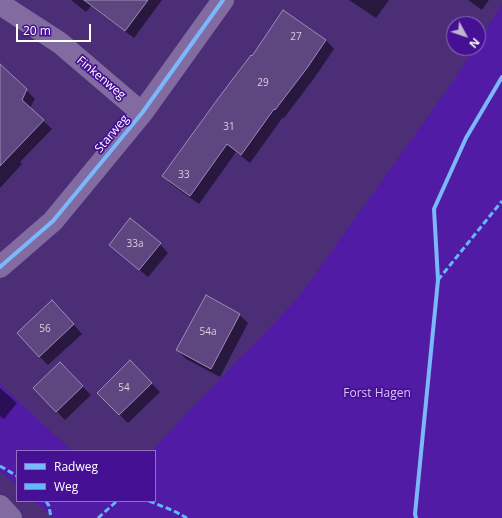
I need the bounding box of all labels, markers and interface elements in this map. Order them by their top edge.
scale bar [18,16,93,42]
north arrow [446,16,486,56]
text: 20 m [23,22,51,39]
house number: 27 [290,31,302,43]
text: N [466,35,483,52]
street label: Finkenweg [74,53,128,103]
house number: 29 [257,77,269,89]
street label: Starweg [92,112,132,156]
house number: 31 [223,121,235,133]
house number: 33 [178,169,190,181]
house number: 33a [127,238,143,250]
house number: 56 [39,323,51,335]
house number: 54a [200,326,216,338]
house number: 54 [118,382,130,394]
park label: Forst Hagen [343,387,411,401]
legend [16,450,156,502]
text: Radweg [54,458,98,475]
text: Weg [54,478,78,495]

